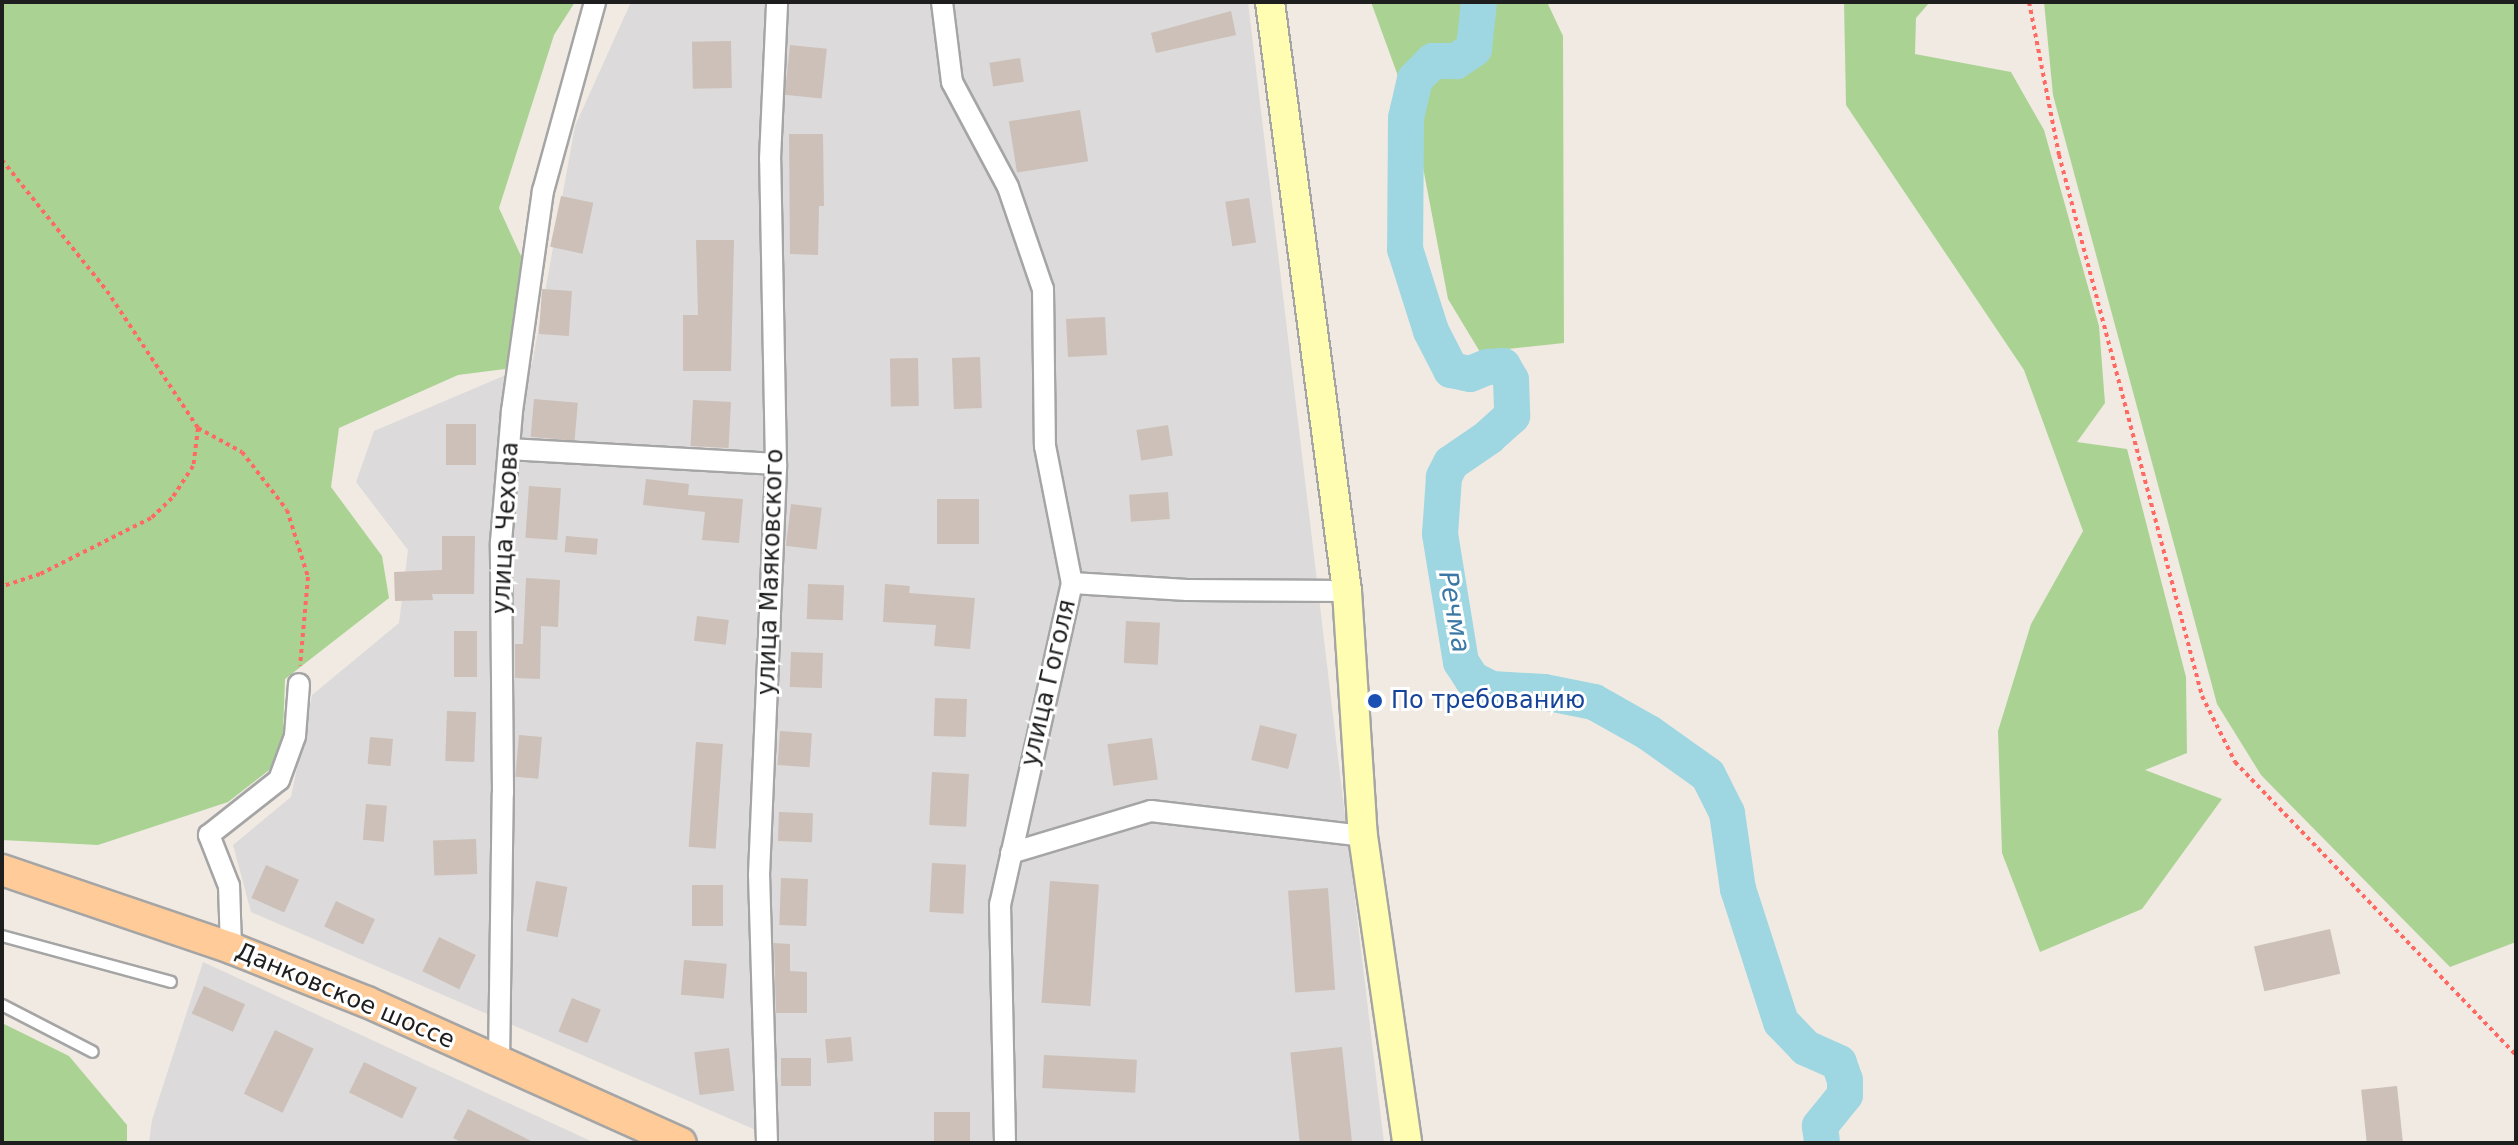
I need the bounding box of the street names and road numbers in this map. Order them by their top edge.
street label: улица Чехова [487,441,525,615]
street label: улица Маяковского [752,448,790,696]
street label: улица Гоголя [1016,597,1082,769]
street label: Данковское шоссе [231,937,459,1055]

